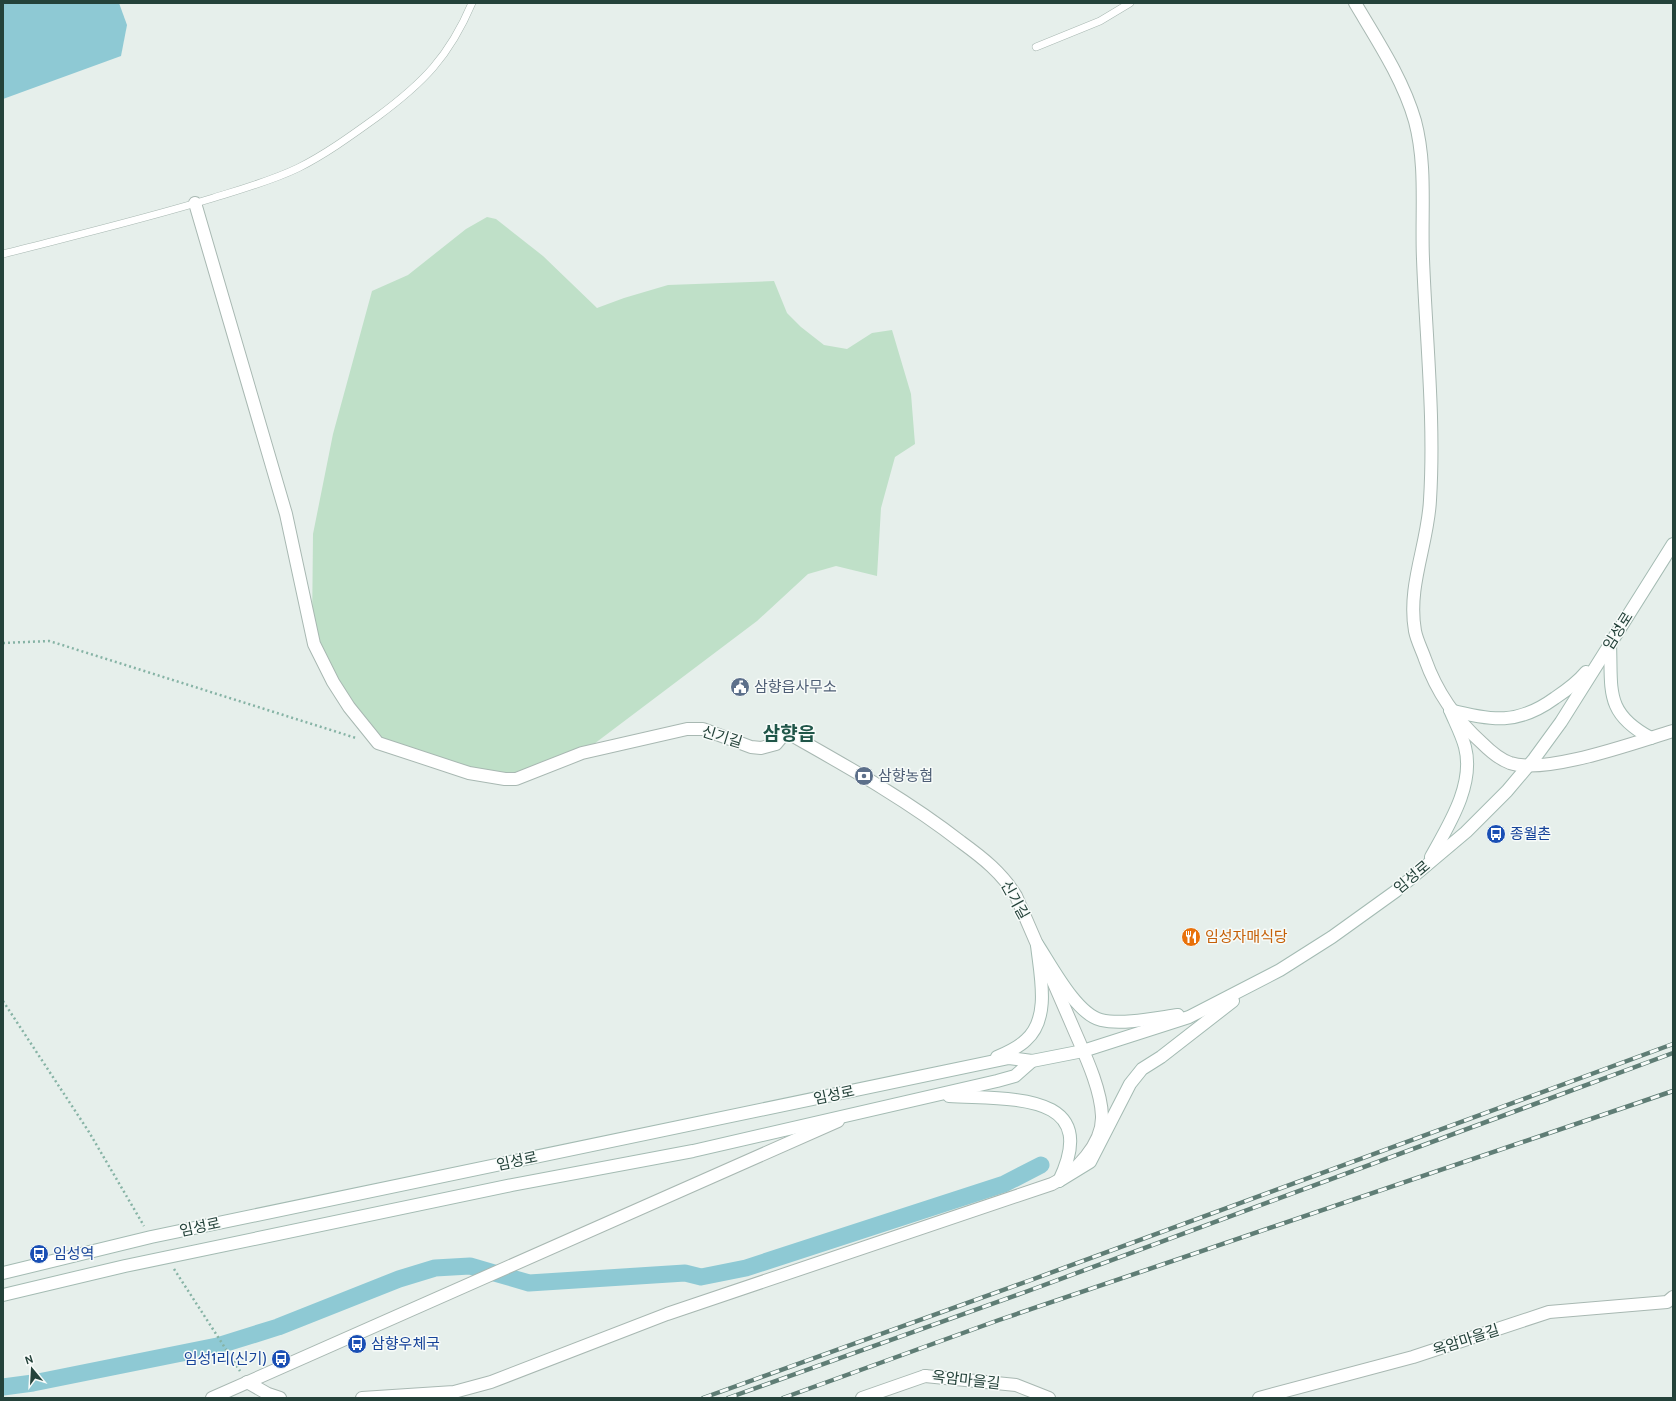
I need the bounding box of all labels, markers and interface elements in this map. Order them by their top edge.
street label: 임성로 [1599,609,1637,653]
public building icon: 삼향읍사무소 [729,676,751,698]
place label: 삼향읍사무소 [754,678,837,696]
street label: 신기길 [700,722,744,752]
district label: 삼향읍 [763,722,815,745]
bank icon: 삼향농협 [853,765,875,787]
place label: 삼향농협 [878,767,933,785]
bus stop icon: 종월촌 [1485,823,1507,845]
place label: 종월촌 [1510,825,1551,843]
street label: 임성로 [1390,857,1434,897]
street label: 신기길 [997,878,1033,922]
restaurant icon: 임성자매식당 [1180,926,1202,948]
place label: 임성자매식당 [1205,928,1288,946]
street label: 임성로 [812,1082,856,1108]
street label: 임성로 [495,1148,539,1174]
street label: 임성로 [178,1214,222,1240]
bus stop icon: 임성역 [28,1243,50,1265]
place label: 임성역 [53,1245,94,1263]
street label: 옥암마을길 [1430,1321,1502,1359]
bus stop icon: 삼향우체국 [346,1333,368,1355]
place label: 삼향우체국 [371,1335,440,1353]
bus stop icon: 임성1리(신기) [270,1348,292,1370]
north arrow [12,1349,52,1389]
place label: 임성1리(신기) [184,1350,267,1368]
text: N [23,1352,35,1367]
street label: 옥암마을길 [931,1367,1001,1393]

